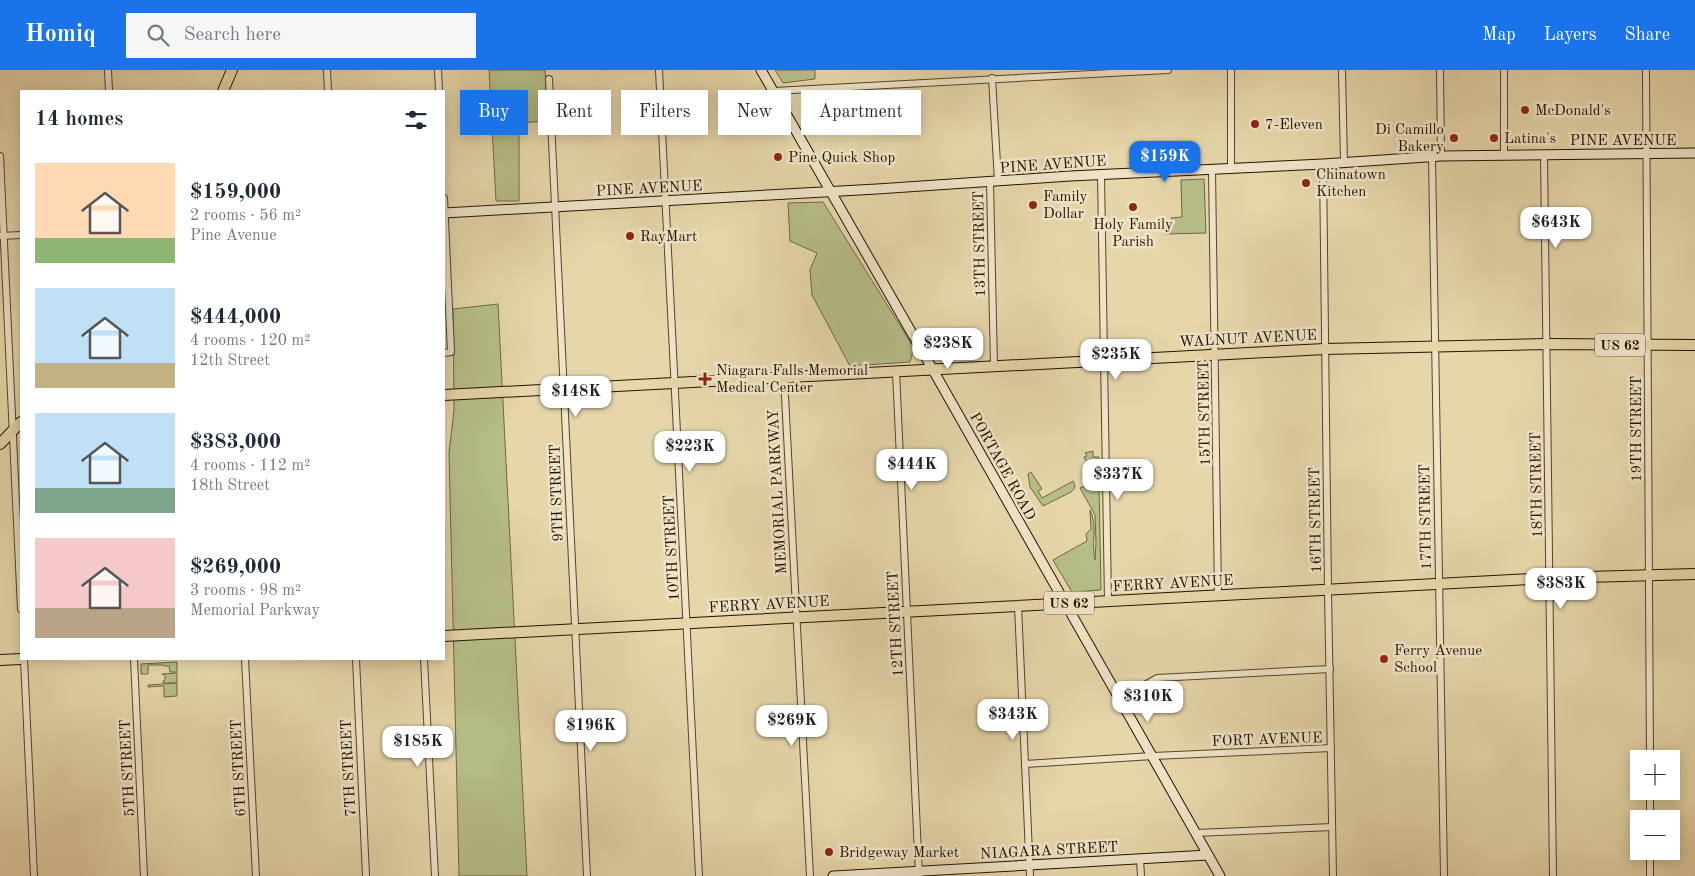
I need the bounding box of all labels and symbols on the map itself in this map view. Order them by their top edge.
marker: McDonald's [1519,104,1531,116]
place label: McDonald's [1535,104,1611,119]
marker: 7-Eleven [1249,118,1261,130]
place label: 7-Eleven [1265,118,1323,133]
place label: Di Camillo Bakery [1375,123,1444,155]
marker: Di Camillo Bakery [1448,132,1460,144]
marker: Latina's [1488,132,1500,144]
place label: Latina's [1504,132,1556,147]
street label: PINE AVENUE [1570,134,1676,149]
pin: $159K [1130,140,1200,183]
marker: Pine Quick Shop [772,151,784,163]
place label: Pine Quick Shop [788,151,895,166]
street label: PINE AVENUE [999,154,1107,177]
place label: Chinatown Kitchen [1316,168,1386,200]
marker: Chinatown Kitchen [1300,177,1312,189]
street label: PINE AVENUE [595,179,703,200]
place label: Family Dollar [1043,190,1088,222]
street label: 13TH STREET [972,191,989,297]
marker: Family Dollar [1027,199,1039,211]
marker: Holy Family Parish [1127,201,1139,213]
pin: $643K [1521,206,1591,249]
place label: Holy Family Parish [1093,218,1173,250]
marker: RayMart [624,230,636,242]
place label: RayMart [640,230,697,245]
pin: $238K [913,328,983,370]
street label: WALNUT AVENUE [1179,328,1317,351]
road number: US 62 [1595,334,1645,356]
pin: $235K [1081,338,1151,381]
street label: 15TH STREET [1197,360,1214,466]
place label: Niagara Falls Memorial Medical Center [716,364,868,396]
marker: Niagara Falls Memorial Medical Center [698,372,712,386]
pin: $148K [541,376,611,418]
street label: 19TH STREET [1630,376,1645,482]
street label: MEMORIAL PARKWAY [767,409,790,575]
street label: PORTAGE ROAD [966,410,1037,523]
pin: $223K [655,430,725,473]
street label: 18TH STREET [1529,432,1546,538]
street label: 9TH STREET [548,444,567,542]
pin: $444K [877,448,947,491]
pin: $337K [1083,458,1153,501]
street label: 17TH STREET [1418,464,1435,570]
street label: 16TH STREET [1308,467,1325,573]
street label: 10TH STREET [662,494,683,601]
pin: $383K [1526,568,1596,610]
street label: 12TH STREET [886,570,907,677]
street label: FERRY AVENUE [1112,574,1234,595]
road number: US 62 [1044,592,1094,614]
street label: FERRY AVENUE [708,595,830,616]
place label: Ferry Avenue School [1394,644,1482,676]
marker: Ferry Avenue School [1378,653,1390,665]
pin: $310K [1113,680,1183,723]
pin: $343K [978,698,1048,741]
pin: $269K [757,704,827,747]
pin: $196K [556,710,626,752]
street label: 5TH STREET [118,719,139,817]
street label: 6TH STREET [229,719,250,817]
street label: 7TH STREET [339,719,360,817]
pin: $185K [383,726,453,768]
street label: FORT AVENUE [1211,731,1323,750]
street label: NIAGARA STREET [980,840,1119,863]
marker: Bridgeway Market [823,846,835,858]
place label: Bridgeway Market [839,846,959,861]

